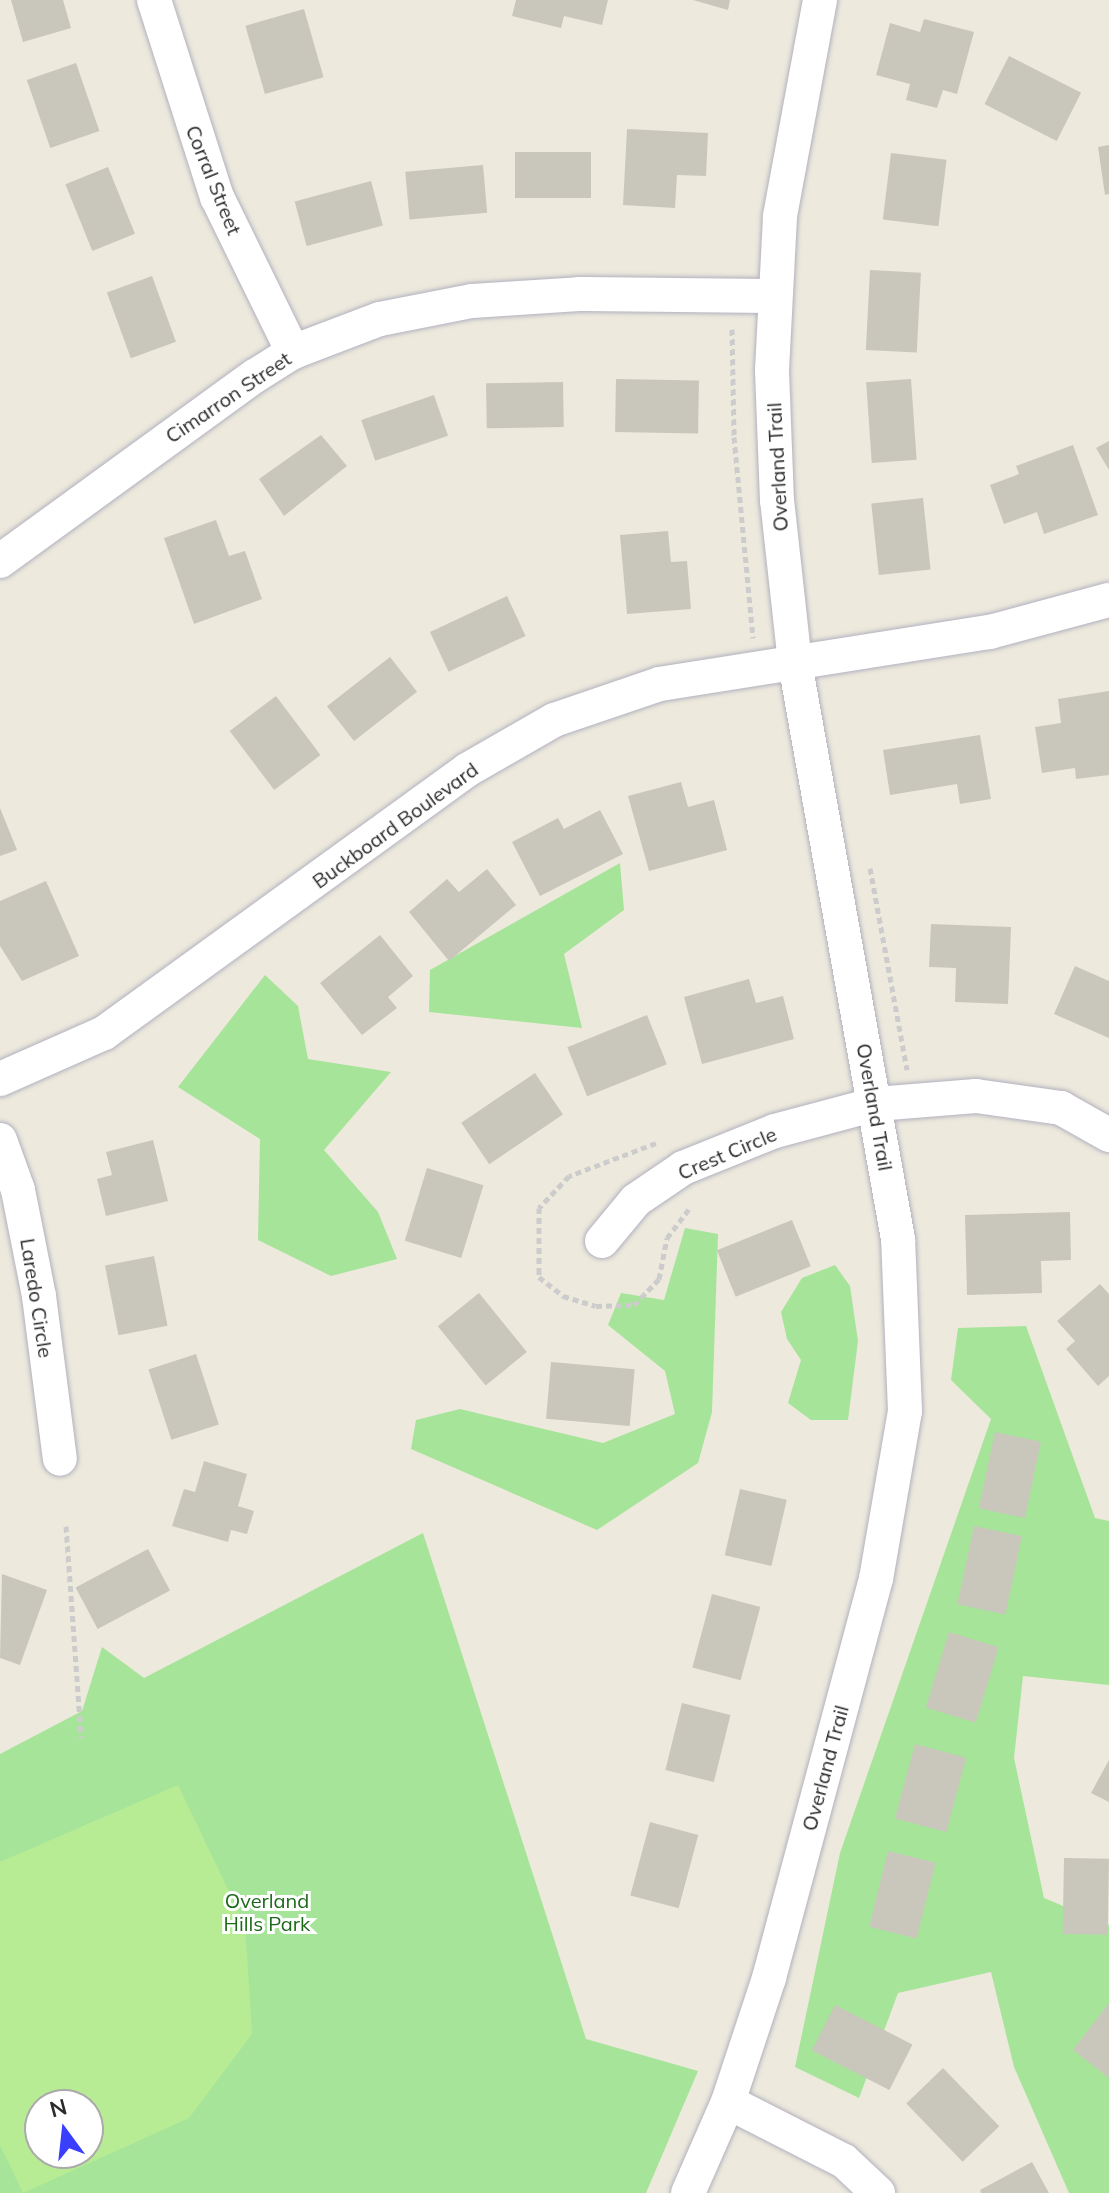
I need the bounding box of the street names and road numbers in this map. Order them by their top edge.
street label: Corral Street [181,122,247,238]
street label: Cimarron Street [161,346,295,448]
street label: Overland Trail [762,402,792,532]
street label: Buckboard Boulevard [308,757,482,893]
street label: Overland Trail [852,1041,898,1173]
street label: Crest Circle [674,1121,780,1185]
street label: Laredo Circle [16,1237,58,1359]
street label: Overland Trail [797,1703,853,1833]

